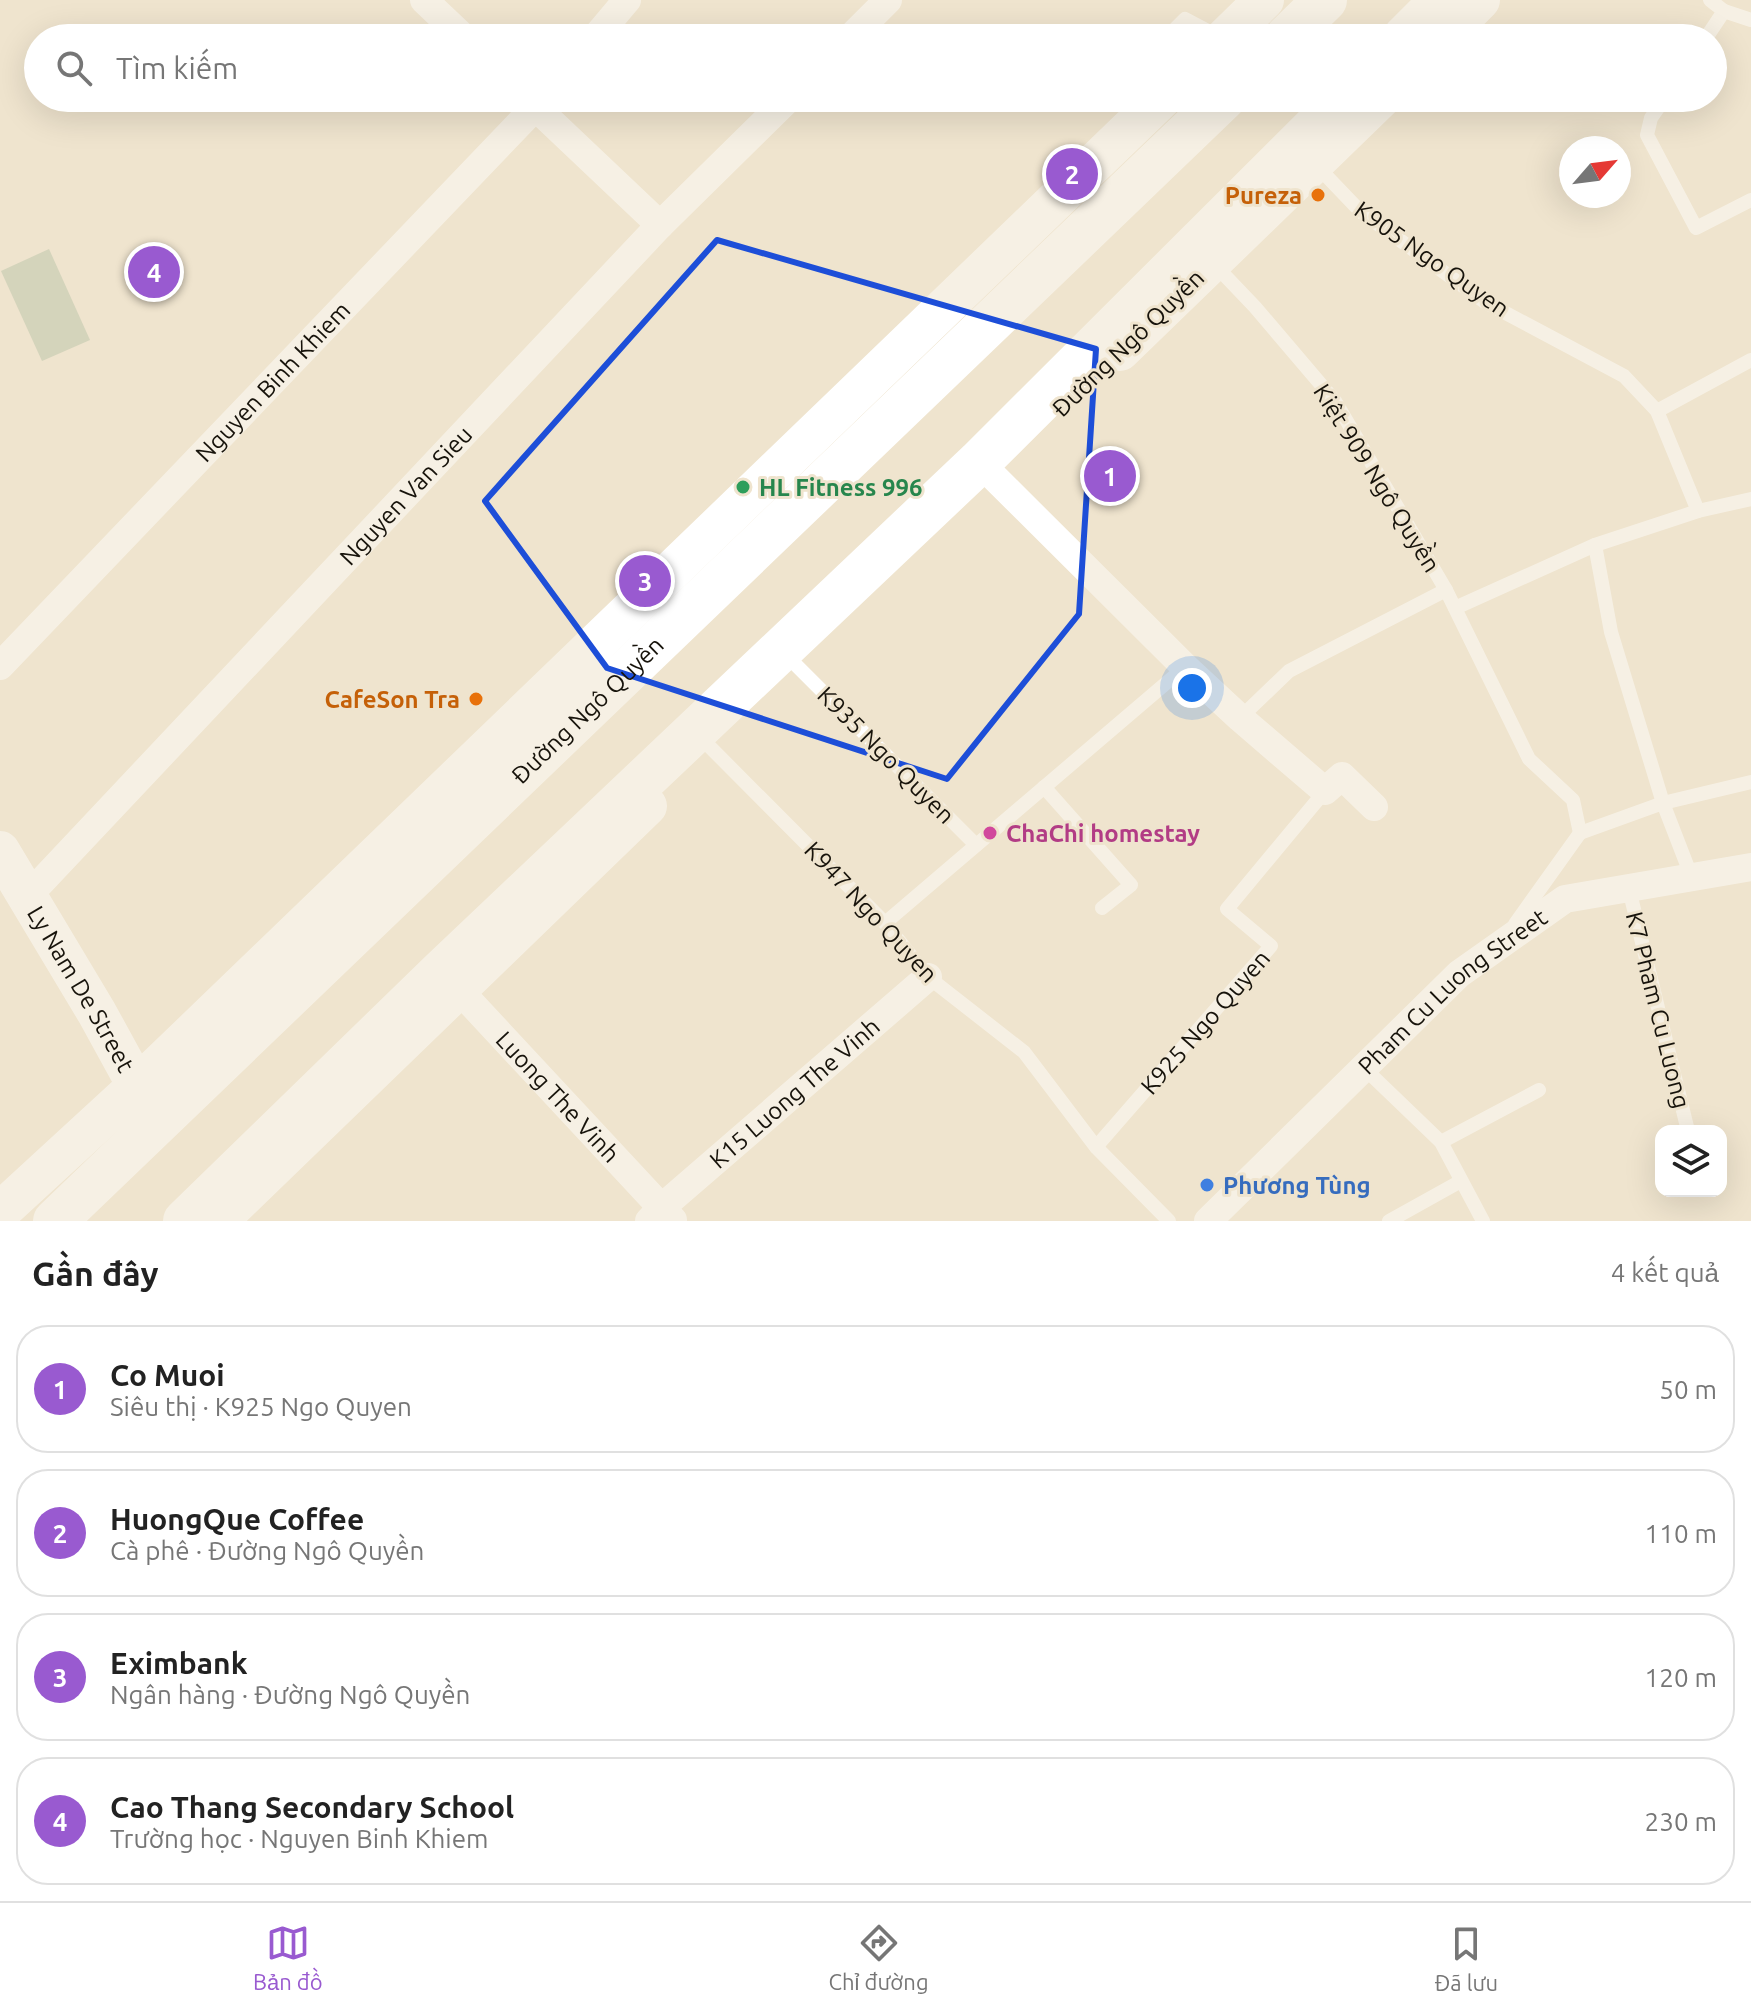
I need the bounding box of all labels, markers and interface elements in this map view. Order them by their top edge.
search box [24,24,1727,112]
icon: search [52,46,96,90]
text: Tìm kiếm [116,51,238,85]
north arrow [1559,136,1631,208]
pin: 2 [1046,144,1098,204]
place label: Pureza [1225,182,1302,209]
marker: Pureza [1309,186,1327,204]
street label: K905 Ngo Quyen [1350,196,1514,322]
pin: 4 [128,242,180,302]
street label: Đường Ngô Quyền [1044,261,1209,422]
street label: Nguyen Binh Khiem [190,296,355,467]
street label: Kiệt 909 Ngô Quyền [1308,377,1449,577]
street label: Nguyen Van Sieu [334,420,477,570]
pin: 1 [1084,446,1136,506]
place label: HL Fitness 996 [759,474,923,501]
marker: HL Fitness 996 [734,478,752,496]
pin: 3 [619,551,671,611]
street label: Đường Ngô Quyền [506,631,669,789]
your location [1172,668,1212,708]
street label: K935 Ngo Quyen [812,681,960,829]
place label: CafeSon Tra [324,686,460,713]
marker: CafeSon Tra [467,690,485,708]
place label: ChaChi homestay [1006,820,1200,847]
marker: ChaChi homestay [981,824,999,842]
street label: K947 Ngo Quyen [799,836,943,988]
street label: Ly Nam De Street [22,901,140,1077]
street label: Pham Cu Luong Street [1352,903,1552,1079]
street label: K7 Pham Cu Luong [1621,909,1695,1111]
street label: K925 Ngo Quyen [1135,944,1275,1099]
street label: K15 Luong The Vinh [704,1012,885,1173]
street label: Luong The Vinh [491,1026,625,1167]
map controls [1655,1125,1727,1197]
button: layers [1655,1125,1727,1197]
place label: Phương Tùng [1223,1172,1371,1199]
marker: Phương Tùng [1198,1176,1216,1194]
text: Gần đây [32,1254,159,1292]
text: 4 kết quả [1611,1258,1719,1287]
text: Co Muoi [110,1358,225,1392]
text: 1 [53,1375,67,1404]
text: 50 m [1659,1375,1717,1404]
text: Siêu thị · K925 Ngo Quyen [110,1392,412,1421]
text: HuongQue Coffee [110,1502,364,1536]
text: 2 [53,1519,67,1548]
text: 110 m [1645,1519,1717,1548]
text: Cà phê · Đường Ngô Quyền [110,1536,424,1565]
text: Eximbank [110,1646,248,1680]
text: 3 [53,1663,67,1692]
text: 120 m [1645,1663,1717,1692]
text: Ngân hàng · Đường Ngô Quyền [110,1680,470,1709]
text: Cao Thang Secondary School [110,1790,514,1824]
text: 4 [53,1807,67,1836]
text: 230 m [1645,1807,1717,1836]
text: Trường học · Nguyen Binh Khiem [110,1824,488,1853]
tab: Bản đồ [253,1921,323,1996]
tab: Chỉ đường [829,1921,929,1996]
tab: Đã lưu [1435,1922,1498,1995]

